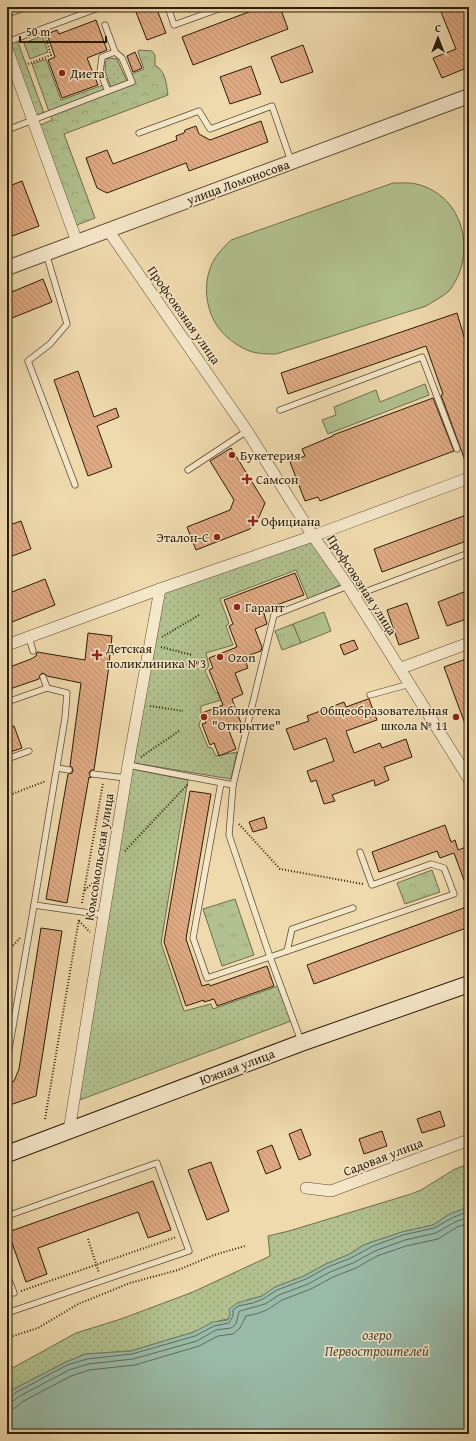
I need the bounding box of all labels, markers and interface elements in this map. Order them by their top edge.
scale bar [20,18,106,44]
north arrow [418,18,458,58]
text: С [435,20,441,36]
text: 50 m [26,23,50,40]
place label: Диета [69,64,105,83]
marker: Диета [57,68,67,78]
street label: улица Ломоносова [183,154,293,210]
street label: Профсоюзная улица [143,262,226,369]
place label: Букетерия [240,446,301,465]
marker: Букетерия [227,450,237,460]
place label: Самсон [256,470,299,489]
marker: Самсон [241,473,253,485]
place label: Официана [261,512,321,531]
marker: Официана [248,516,258,526]
place label: Эталон-С [156,528,209,547]
street label: Профсоюзная улица [322,531,402,640]
marker: Эталон-С [212,532,222,542]
place label: Гарант [245,598,285,617]
marker: Гарант [232,602,242,612]
place label: Детская поликлиника №3 [105,639,206,673]
place label: Ozon [228,648,256,667]
marker: Детская поликлиника №3 [91,649,103,661]
marker: Ozon [215,652,225,662]
place label: Библиотека "Открытие" [212,701,281,735]
place label: Общеобразовательная школа № 11 [320,701,448,735]
marker: Библиотека "Открытие" [199,712,209,722]
marker: Общеобразовательная школа № 11 [451,712,461,722]
street label: Комсомольская улица [80,791,119,922]
street label: Южная улица [197,1044,278,1090]
street label: Садовая улица [340,1133,426,1181]
water label: озеро Первостроителей [325,1325,429,1361]

